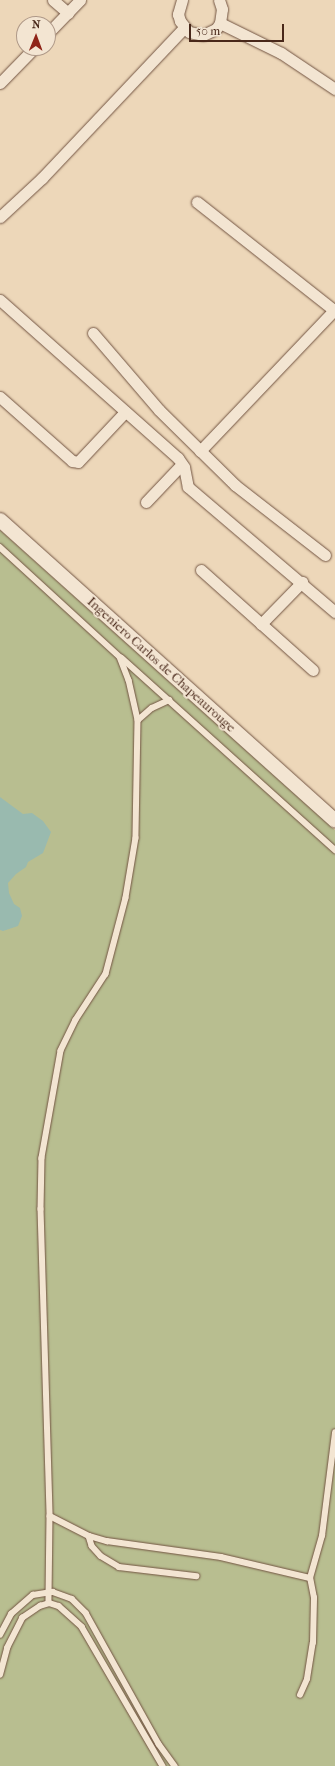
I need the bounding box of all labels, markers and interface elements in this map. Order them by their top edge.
north arrow [16,16,56,56]
scale bar [191,16,286,42]
text: N [32,18,40,31]
text: 50 m [196,24,220,38]
street label: Ingeniero Carlos de Chapeaurouge [84,594,238,736]

